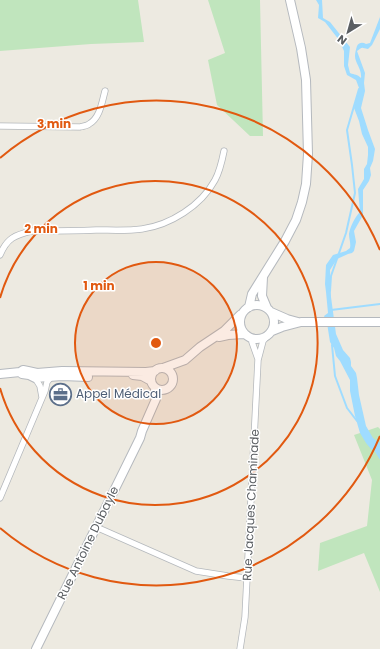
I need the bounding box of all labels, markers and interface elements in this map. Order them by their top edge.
north arrow [328,12,368,52]
text: N [334,31,350,49]
text: 3 min [37,115,71,132]
text: 2 min [24,220,58,237]
text: 1 min [83,277,115,294]
centre of rings [149,336,163,350]
office icon: Appel Médical [47,381,73,407]
place label: Appel Médical [76,385,161,402]
street label: Rue Jacques Chaminade [238,429,263,581]
street label: Rue Antoine Dubayle [53,483,122,602]

